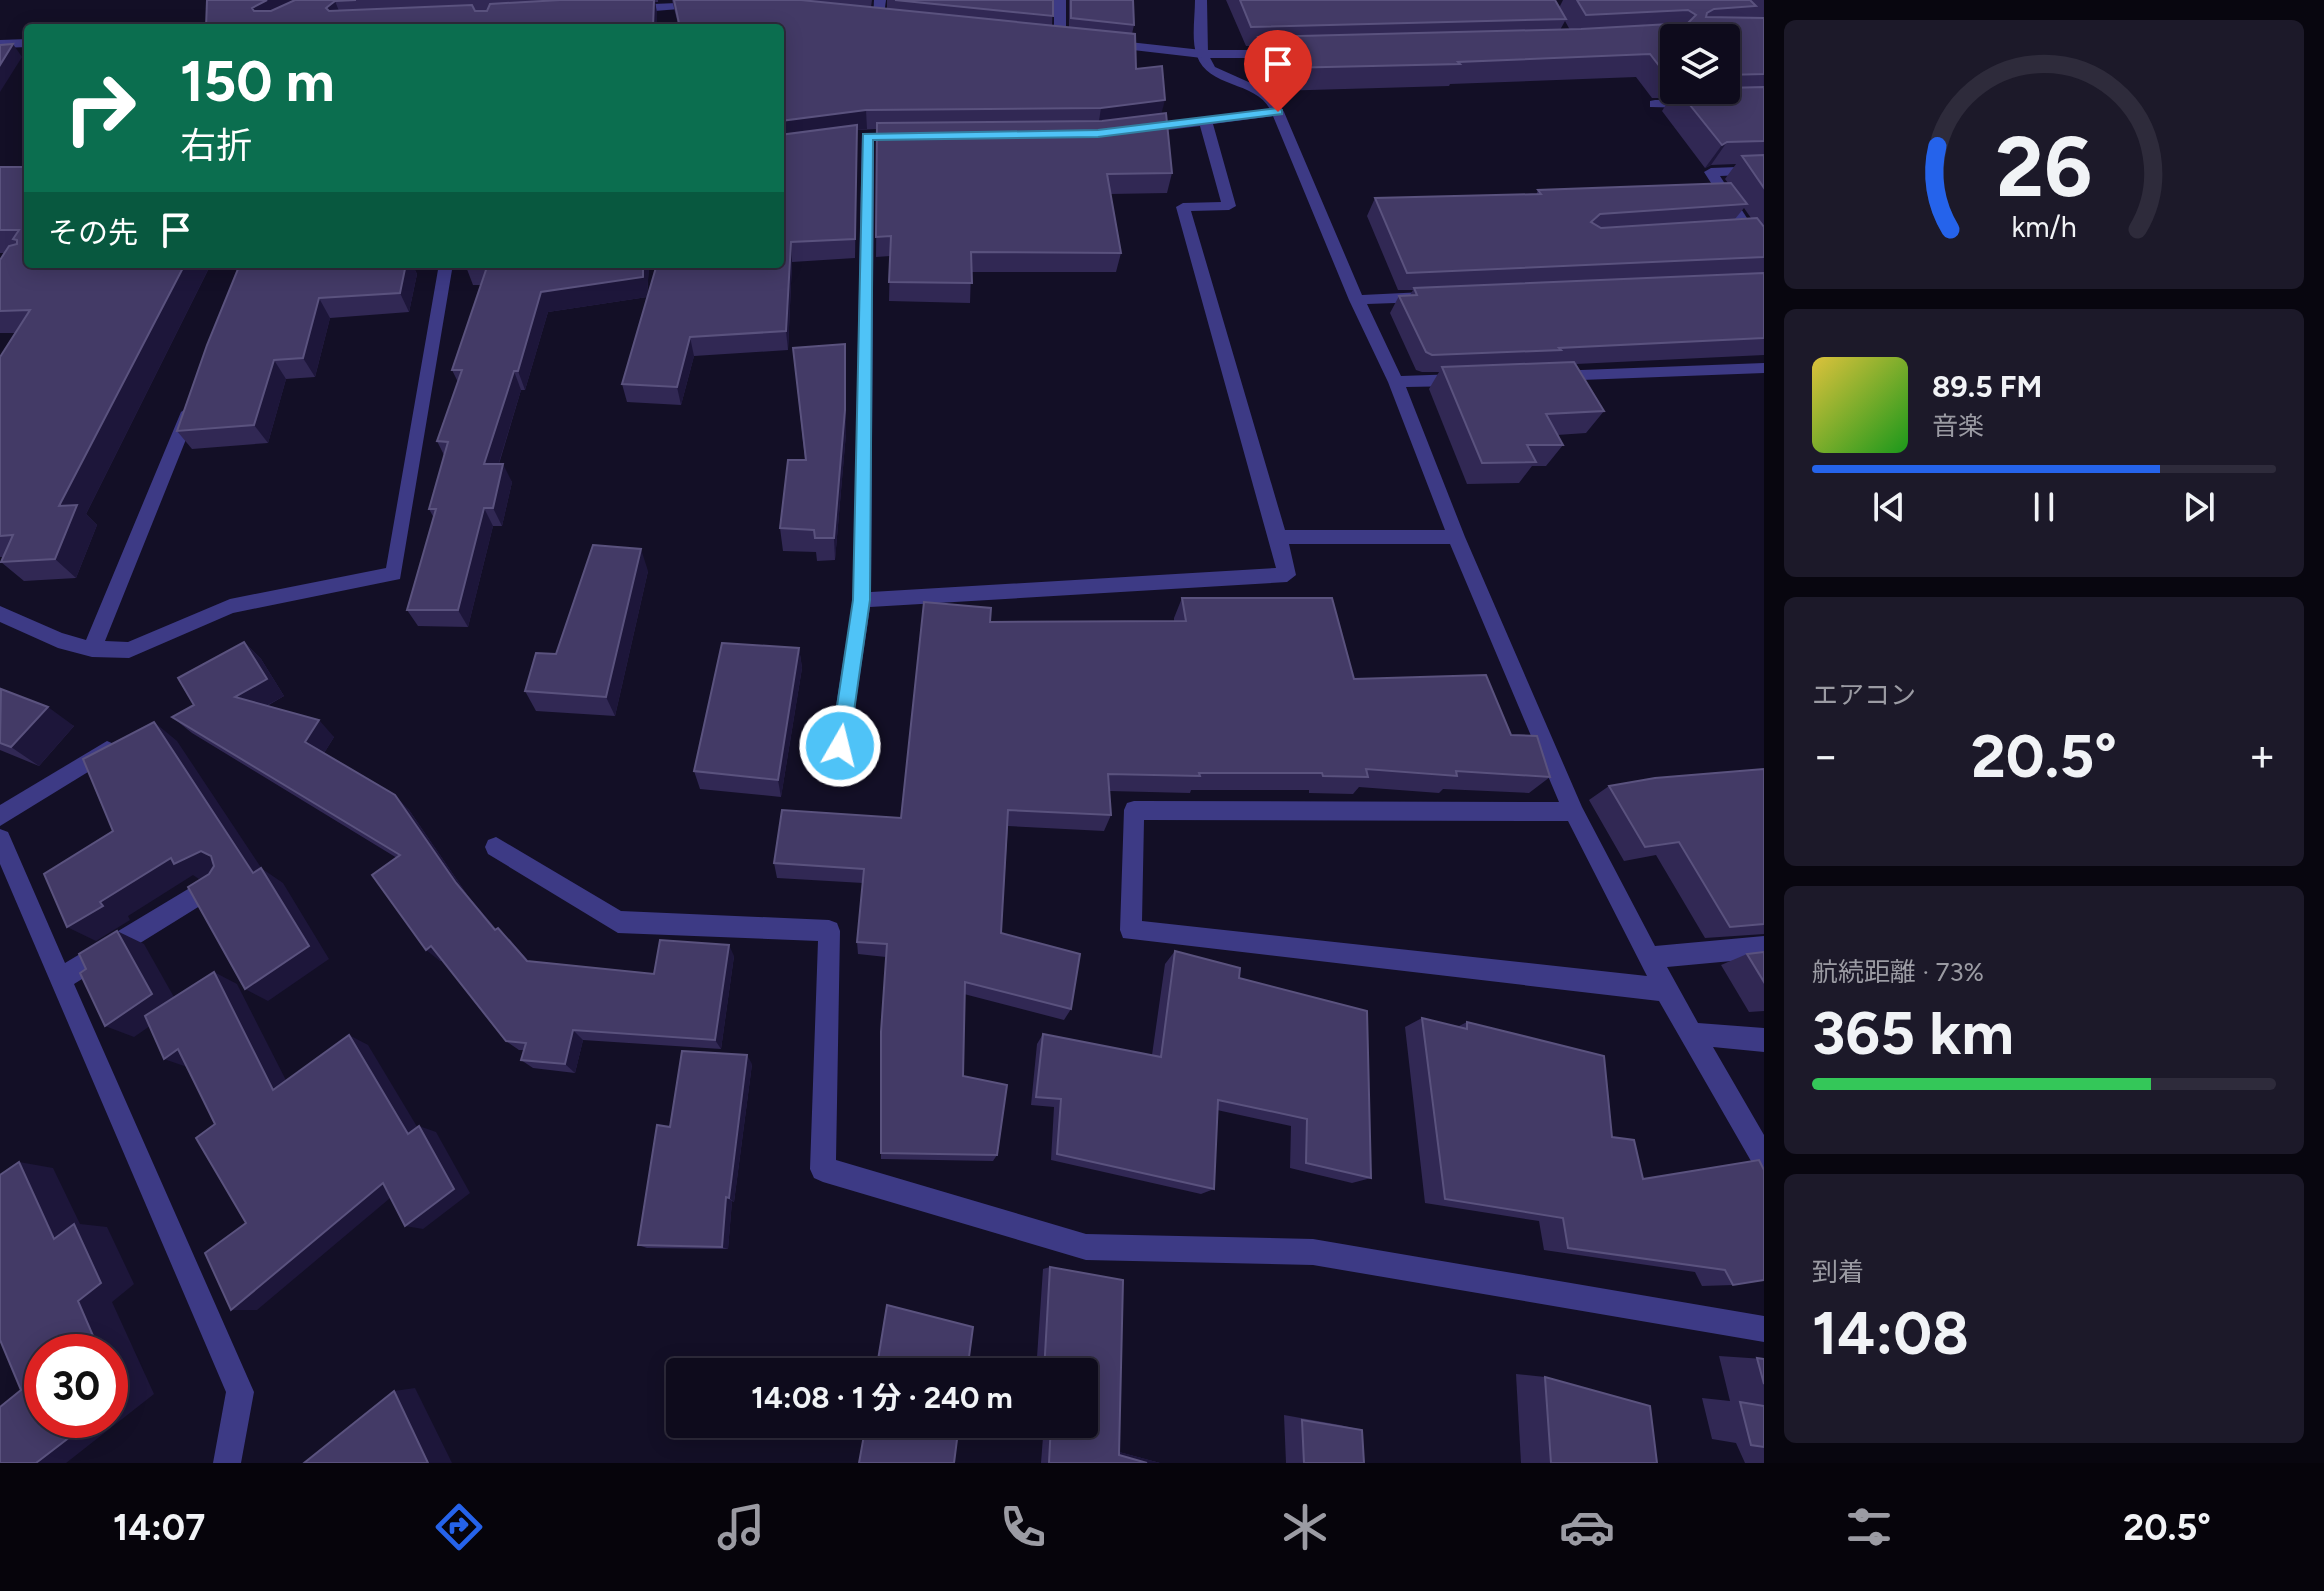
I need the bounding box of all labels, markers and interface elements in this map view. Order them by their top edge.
map controls [1660,24,1740,104]
button: layers [1660,24,1740,104]
pin [1244,30,1312,112]
icon: arrive [1256,42,1300,86]
text: 150 m [180,48,335,115]
icon: right [48,56,152,160]
text: 26 [1996,117,2092,217]
text: 右折 [180,124,252,167]
icon: arrive [154,208,198,252]
text: km/h [2011,210,2077,244]
text: その先 [48,214,138,251]
text: 89.5 FM [1932,368,2042,405]
text: 音楽 [1932,410,1984,442]
icon: previous [1867,485,1911,529]
icon: pause [2022,485,2066,529]
icon: next [2177,485,2221,529]
text: エアコン [1812,679,1916,711]
position arrow [798,704,882,788]
text: 20.5° [1971,720,2117,792]
text: − [1812,729,1839,782]
text: + [2249,729,2276,782]
text: 航続距離 · 73% [1812,956,1984,988]
text: 365 km [1812,997,2014,1069]
text: 到着 [1812,1256,1864,1288]
text: 14:08 [1812,1297,1969,1369]
speed limit sign: 30 [24,1334,128,1438]
text: 14:08 · 1 分 · 240 m [751,1379,1013,1416]
icon: directions [431,1499,487,1555]
icon: music [713,1499,769,1555]
icon: phone [995,1499,1051,1555]
icon: climate [1277,1499,1333,1555]
icon: car [1559,1499,1615,1555]
icon: filters [1841,1499,1897,1555]
text: 14:07 [113,1506,205,1549]
text: 20.5° [2123,1506,2211,1549]

